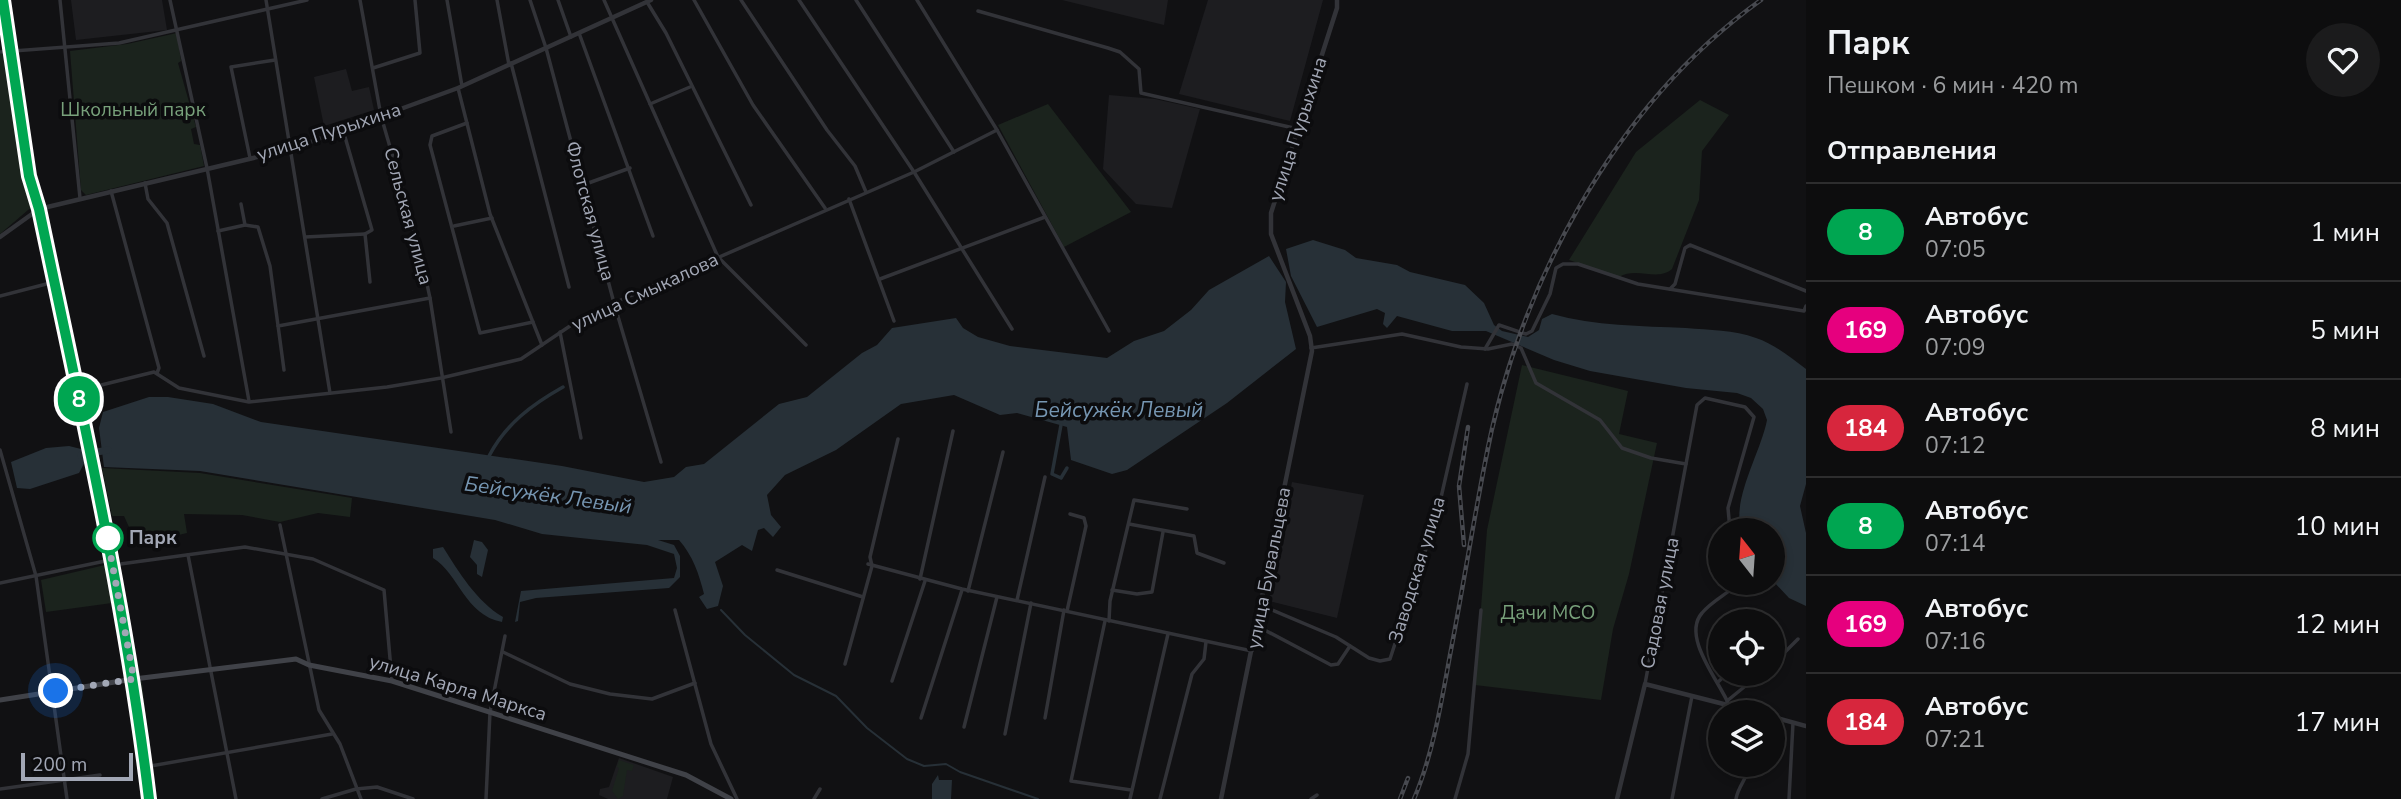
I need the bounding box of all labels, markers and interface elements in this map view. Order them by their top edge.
text: Парк [1827,21,1910,66]
button: heart [2306,23,2380,97]
street label: улица Пурыхина [1262,54,1334,204]
text: Пешком · 6 мин · 420 m [1827,70,2078,101]
street label: улица Пурыхина [254,96,404,168]
park label: Школьный парк [60,97,206,123]
text: Отправления [1827,133,1997,168]
street label: Флотская улица [559,138,621,284]
street label: Сельская улица [377,144,439,288]
text: Автобус [1925,199,2028,234]
text: 1 мин [2310,215,2380,250]
text: 8 [1858,216,1873,248]
text: 07:05 [1925,234,1985,265]
street label: улица Смыкалова [567,246,723,338]
text: Автобус [1925,297,2028,332]
text: 5 мин [2310,313,2380,348]
text: 169 [1844,314,1887,346]
text: 07:09 [1925,332,1985,363]
line badge: 8 [56,376,102,422]
text: 8 [72,383,86,415]
text: Автобус [1925,395,2028,430]
water label: Бейсужёк Левый [1035,396,1203,424]
text: 8 мин [2310,411,2380,446]
text: 184 [1844,412,1887,444]
text: 07:12 [1925,430,1985,461]
water label: Бейсужёк Левый [462,469,634,521]
street label: улица Бувальцева [1241,485,1297,651]
street label: Заводская улица [1382,493,1452,647]
text: Автобус [1925,493,2028,528]
text: 10 мин [2295,509,2380,544]
text: 8 [1858,510,1873,542]
north arrow [1708,518,1785,595]
map controls [1708,518,1785,777]
marker: Парк [93,523,123,553]
place label: Парк [129,525,177,551]
text: 07:14 [1925,528,1985,559]
street label: Садовая улица [1634,535,1686,671]
text: Автобус [1925,591,2028,626]
park label: Дачи МСО [1501,600,1595,626]
text: 12 мин [2295,607,2380,642]
text: 169 [1844,608,1887,640]
button: locate [1708,609,1785,686]
text: 07:16 [1925,626,1985,657]
street label: улица Карла Маркса [366,649,550,727]
your location [38,673,73,708]
text: Автобус [1925,689,2028,724]
button: layers [1708,700,1785,777]
text: 17 мин [2295,705,2380,740]
text: 184 [1844,706,1887,738]
text: 07:21 [1925,724,1985,755]
scale bar [21,750,133,782]
text: 200 m [32,752,87,778]

